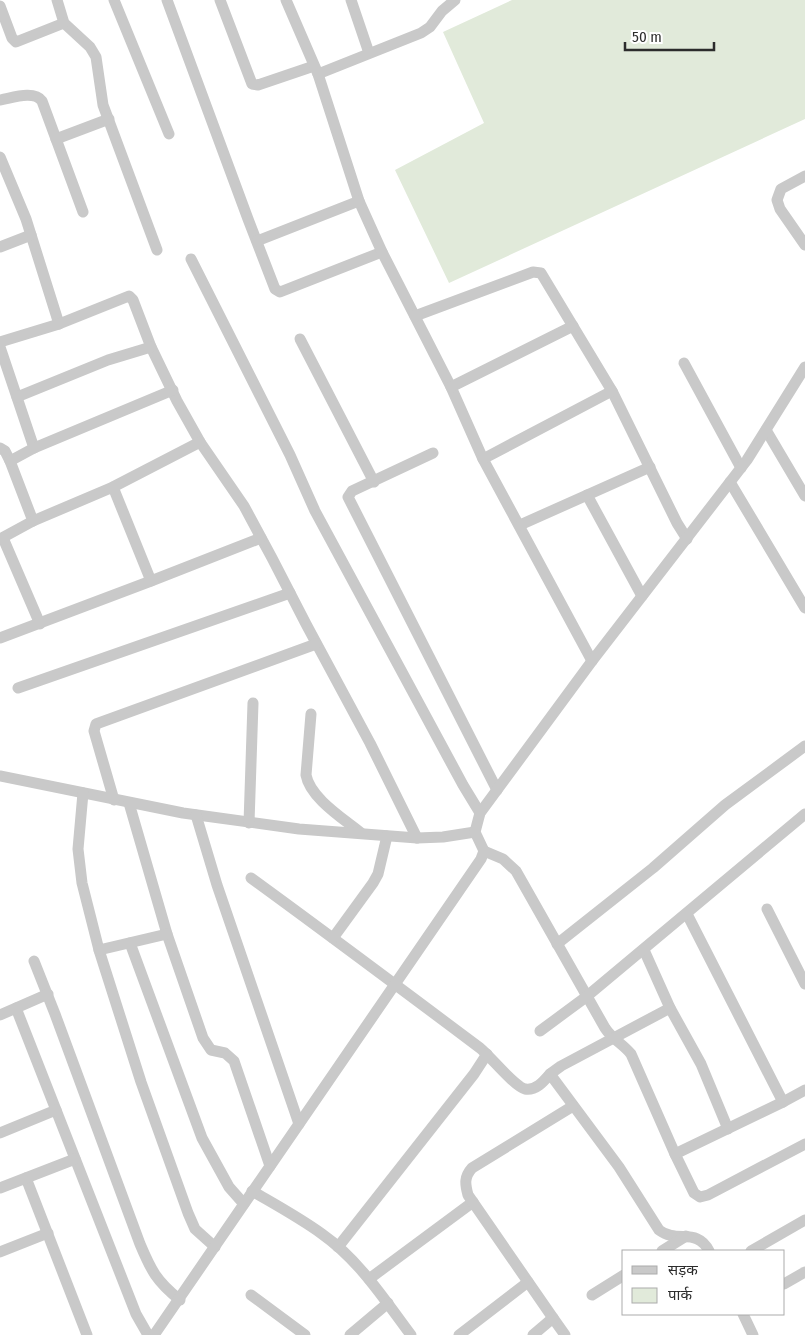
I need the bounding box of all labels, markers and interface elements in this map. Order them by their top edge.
scale bar [625,20,714,52]
text: 50 m [632,28,662,46]
legend [622,1250,785,1315]
text: सड़क [668,1261,698,1279]
text: पार्क [668,1286,692,1304]

